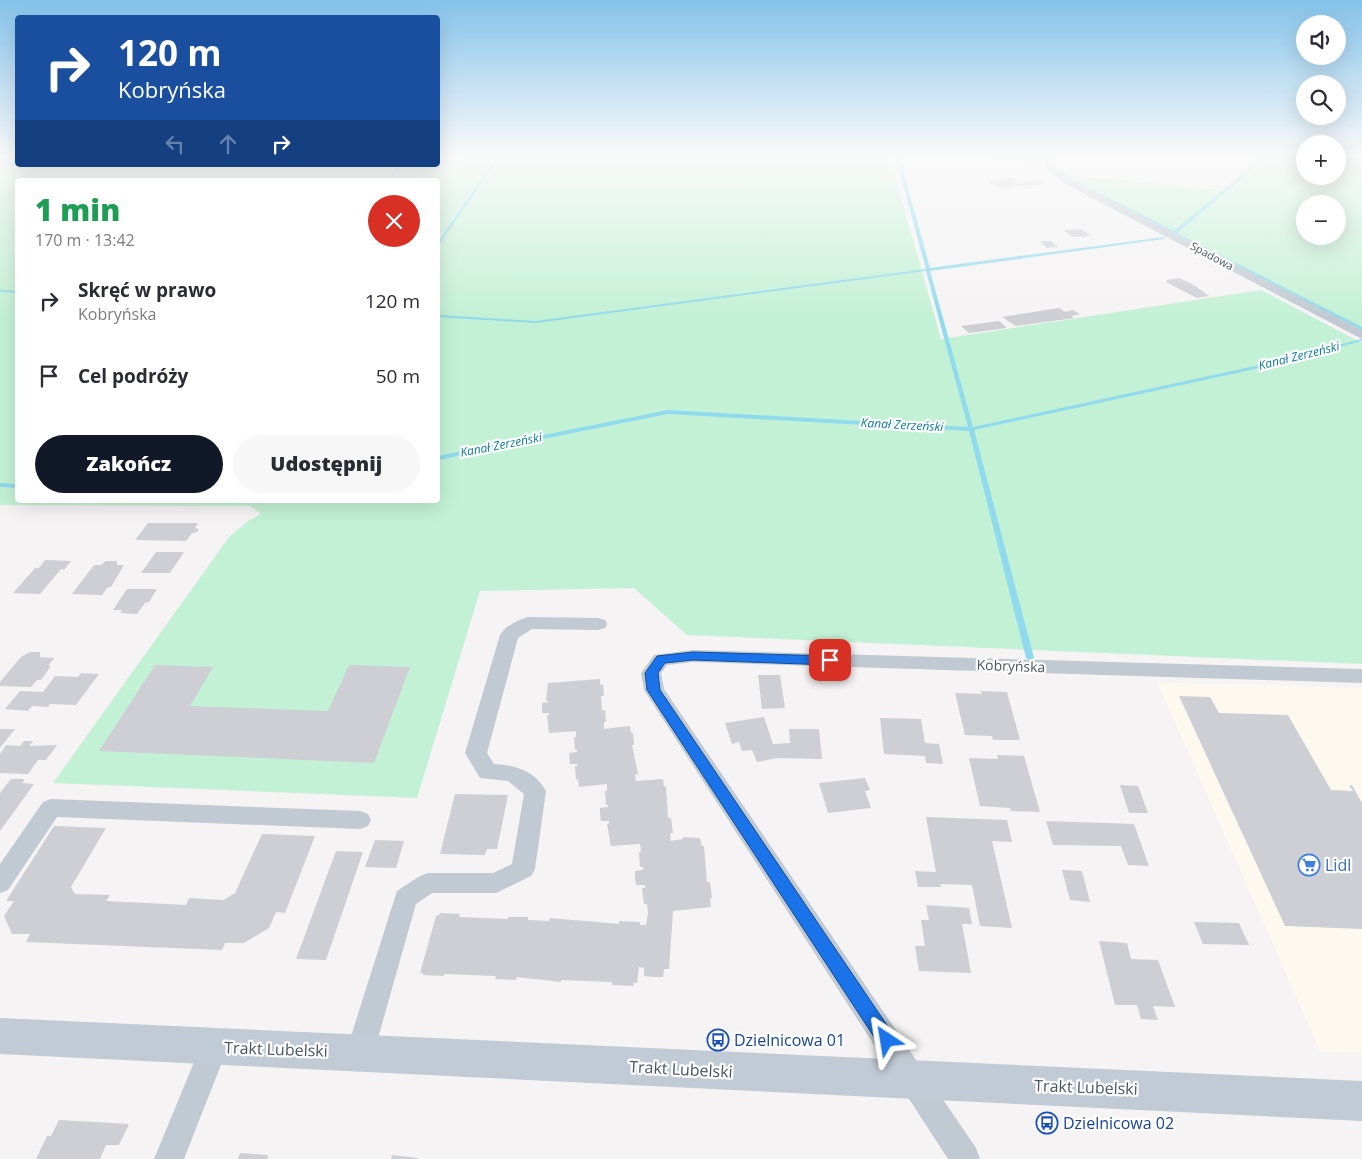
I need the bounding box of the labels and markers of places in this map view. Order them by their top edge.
pin [809,639,851,681]
supermarket icon: Lidl [1297,853,1321,877]
place label: Lidl [1325,854,1351,876]
bus stop icon: Dzielnicowa 01 [706,1028,730,1052]
place label: Dzielnicowa 01 [734,1029,845,1051]
bus stop icon: Dzielnicowa 02 [1035,1111,1059,1135]
place label: Dzielnicowa 02 [1063,1112,1174,1134]

